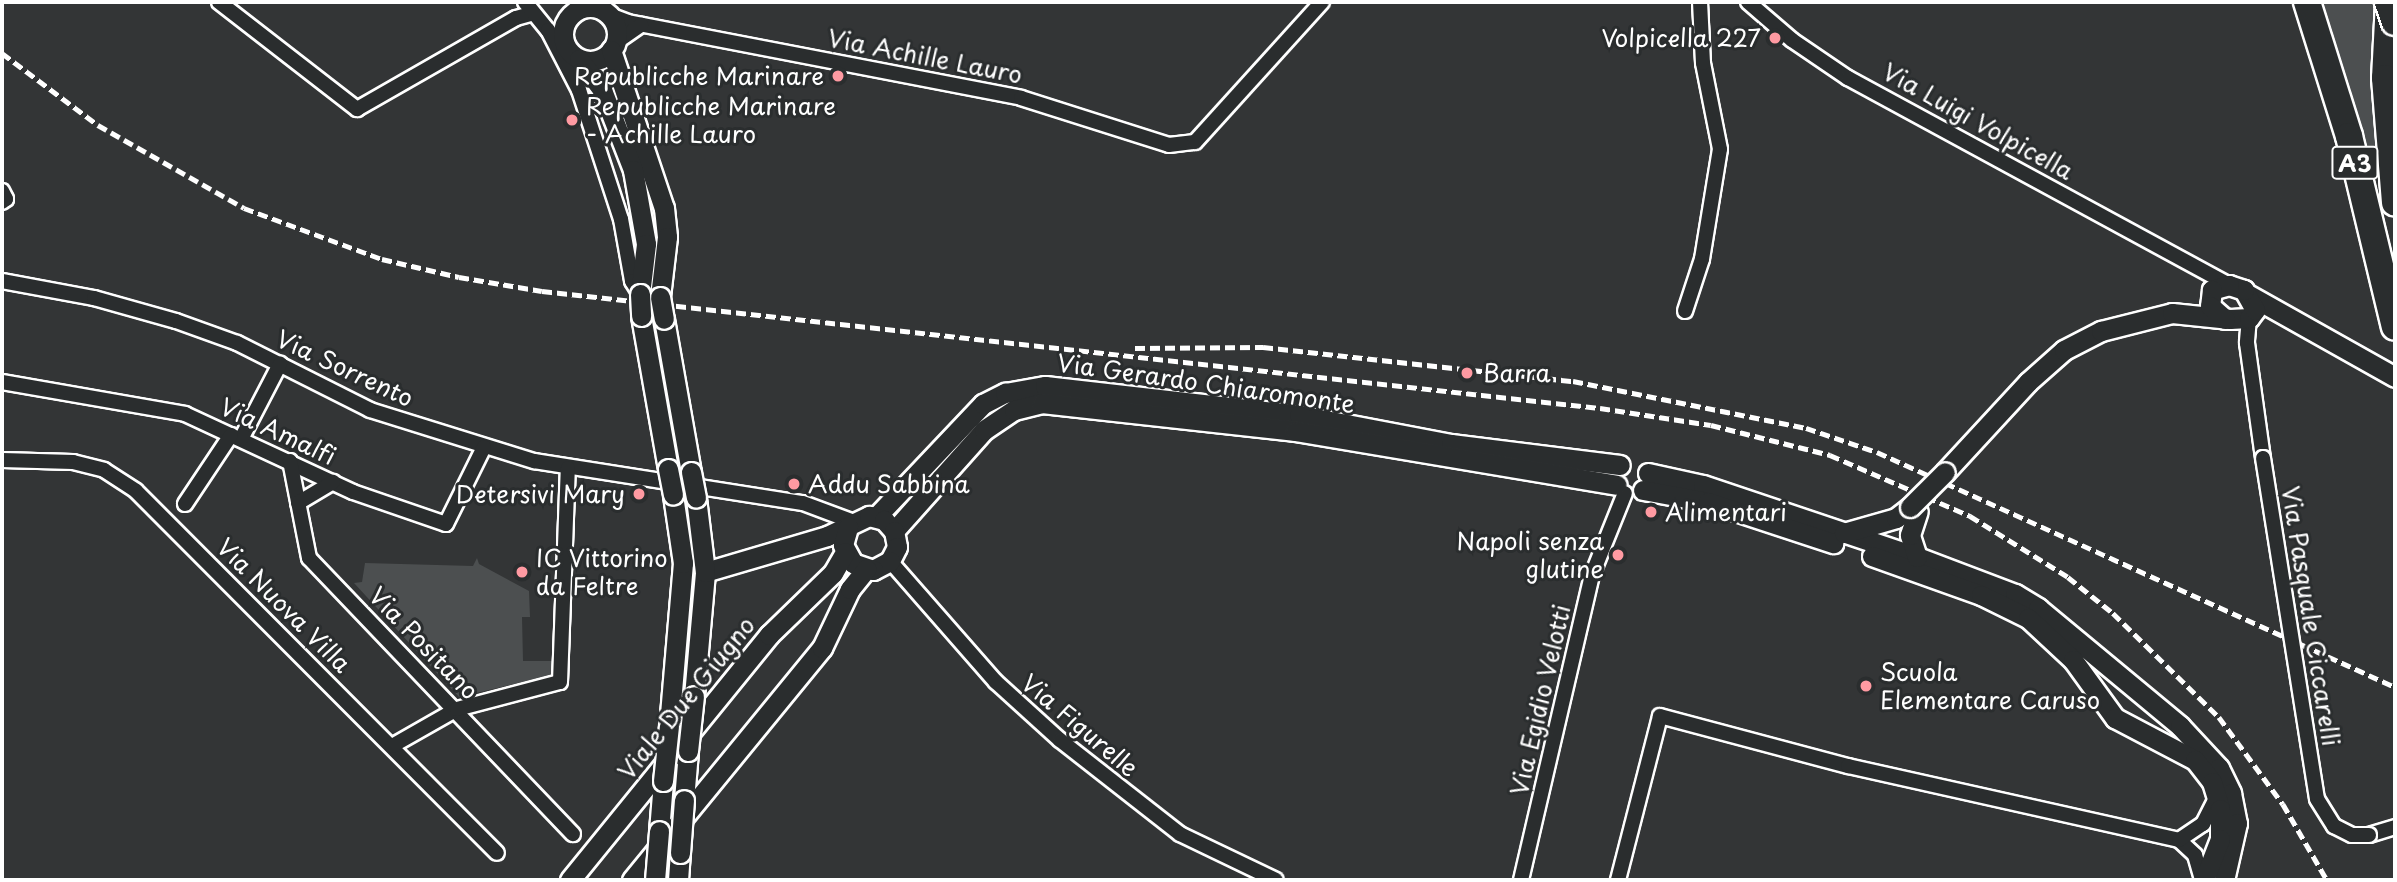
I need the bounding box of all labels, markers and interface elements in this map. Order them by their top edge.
street label: Via Achille Lauro [825,23,1025,89]
place label: Volpicella 227 [1601,24,1761,52]
marker: Volpicella 227 [1767,30,1783,46]
street label: Via Luigi Volpicella [1878,57,2078,185]
place label: Republicche Marinare [574,62,824,90]
marker: Republicche Marinare [830,68,846,84]
place label: Republicche Marinare - Achille Lauro [586,92,836,148]
marker: Republicche Marinare - Achille Lauro [564,112,580,128]
road number: A3 [2330,144,2380,182]
street label: Via Sorrento [272,324,418,412]
street label: Via Gerardo Chiaromonte [1055,348,1357,418]
place label: Barra [1483,359,1551,387]
marker: Barra [1457,363,1477,383]
street label: Via Amalfi [216,392,340,470]
place label: Addu Sabbina [808,470,970,498]
marker: Addu Sabbina [786,476,802,492]
place label: Detersivi Mary [455,480,625,508]
street label: Via Pasquale Ciccarelli [2276,484,2346,748]
marker: Detersivi Mary [631,486,647,502]
place label: Alimentari [1665,498,1787,526]
marker: Alimentari [1643,504,1659,520]
place label: Napoli senza glutine [1457,527,1604,583]
street label: Via Nuova Villa [211,532,357,678]
place label: IC Vittorino da Feltre [536,544,669,600]
marker: Napoli senza glutine [1610,547,1626,563]
marker: IC Vittorino da Feltre [514,564,530,580]
street label: Via Positano [364,581,484,705]
street label: Via Egidio Velotti [1504,602,1576,798]
street label: Viale Due Giugno [611,611,761,785]
place label: Scuola Elementare Caruso [1880,658,2100,714]
street label: Via Figurelle [1017,669,1143,781]
marker: Scuola Elementare Caruso [1858,678,1874,694]

